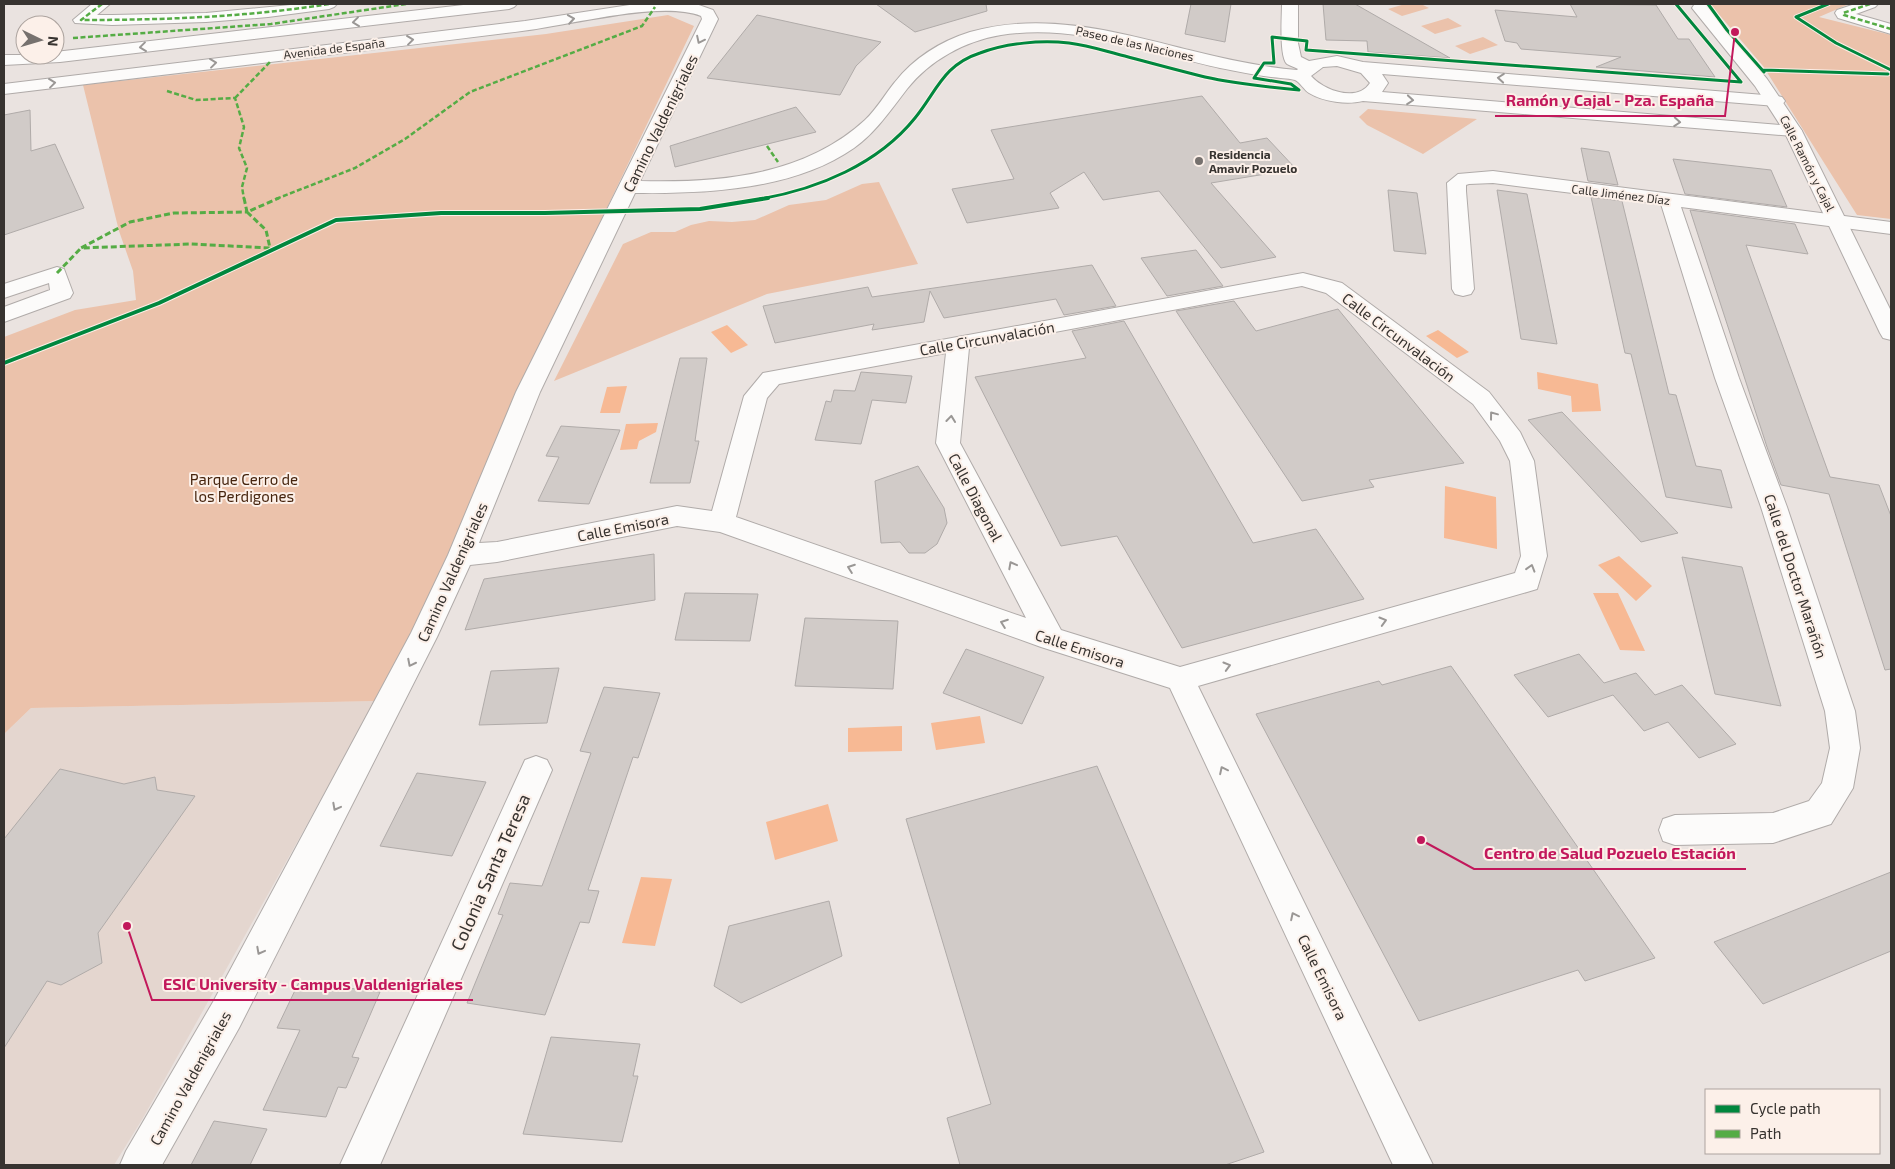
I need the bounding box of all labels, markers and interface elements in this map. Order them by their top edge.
one-way arrow [567,14,575,25]
north arrow [15,15,65,65]
one-way arrow [352,16,360,27]
street label: Paseo de las Naciones [1075,23,1195,63]
text: N [45,35,62,47]
street label: Avenida de España [283,35,385,61]
one-way arrow [406,35,414,46]
one-way arrow [696,35,706,44]
one-way arrow [139,41,147,52]
street label: Camino Valdenigriales [619,51,701,195]
one-way arrow [209,59,218,69]
one-way arrow [1496,73,1504,84]
one-way arrow [48,78,56,89]
callout: Ramón y Cajal - Pza. España [1495,85,1725,116]
text: Ramón y Cajal - Pza. España [1506,90,1714,110]
one-way arrow [1407,95,1415,106]
street label: Calle Ramón y Cajal [1777,113,1838,214]
one-way arrow [1673,117,1681,128]
place label: Residencia Amavir Pozuelo [1209,147,1297,175]
marker: Residencia Amavir Pozuelo [1193,155,1205,167]
street label: Calle Jiménez Díaz [1571,181,1671,207]
street label: Calle Circunvalación [1339,289,1459,385]
street label: Calle Circunvalación [918,317,1056,359]
one-way arrow [1491,412,1499,421]
one-way arrow [945,414,956,422]
street label: Calle Diagonal [945,450,1007,545]
park label: Parque Cerro de los Perdigones [190,470,298,505]
street label: Calle del Doctor Marañón [1761,491,1831,661]
street label: Camino Valdenigriales [413,499,491,645]
street label: Calle Emisora [576,509,670,545]
one-way arrow [1008,561,1018,570]
one-way arrow [848,564,856,574]
one-way arrow [1525,564,1535,572]
one-way arrow [1379,617,1387,627]
one-way arrow [1001,619,1009,629]
street label: Calle Emisora [1033,625,1127,671]
one-way arrow [406,658,417,667]
one-way arrow [1222,661,1231,671]
one-way arrow [1220,766,1230,775]
street label: Colonia Santa Teresa [445,790,535,954]
one-way arrow [332,802,342,811]
callout: Centro de Salud Pozuelo Estación [1474,838,1746,869]
text: Centro de Salud Pozuelo Estación [1484,843,1736,862]
one-way arrow [1289,912,1300,921]
street label: Calle Emisora [1295,931,1351,1023]
one-way arrow [256,945,266,954]
callout: ESIC University - Campus Valdenigriales [152,969,473,1000]
text: ESIC University - Campus Valdenigriales [163,974,463,994]
street label: Camino Valdenigriales [146,1008,234,1148]
legend [1705,1089,1880,1154]
text: Cycle path [1750,1099,1821,1117]
text: Path [1750,1124,1781,1142]

